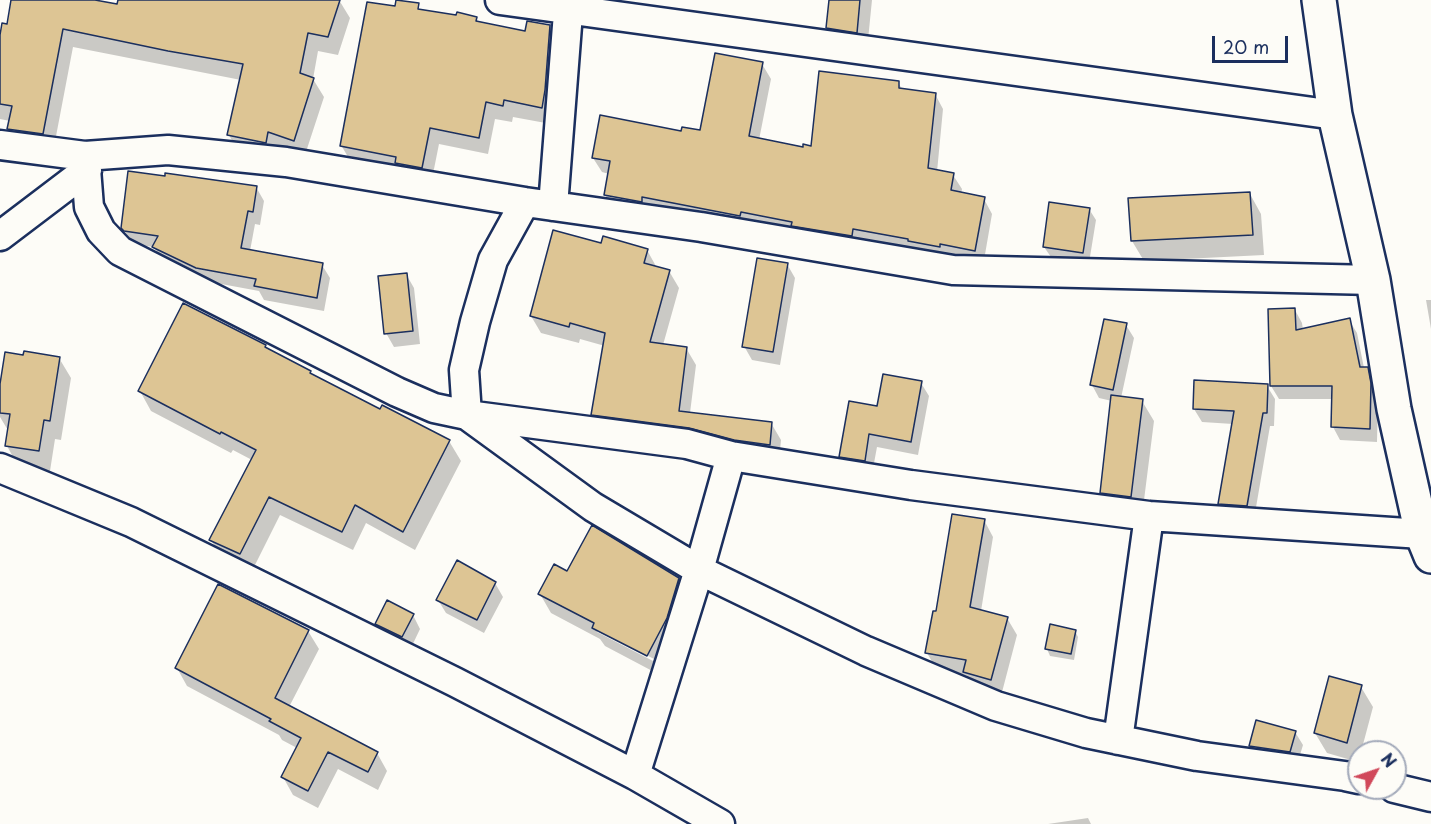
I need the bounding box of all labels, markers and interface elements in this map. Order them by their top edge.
scale bar [1215,24,1292,62]
text: 20 m [1223,33,1269,60]
north arrow [1347,740,1407,800]
text: N [1376,747,1403,772]

